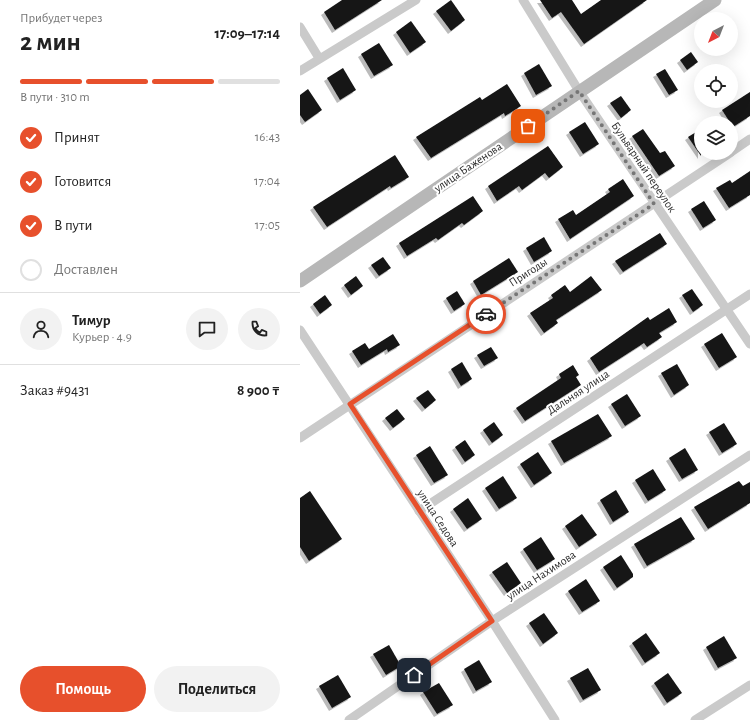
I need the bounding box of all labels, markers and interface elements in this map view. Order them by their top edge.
text: Прибудет через [20,12,102,25]
north arrow [694,12,738,56]
map controls [694,12,738,160]
text: 17:09–17:14 [214,26,280,41]
text: 2 мин [20,29,81,55]
button: locate [694,64,738,108]
text: В пути · 310 m [20,91,90,104]
pin [511,109,545,143]
icon: bag [517,115,539,137]
button: layers [694,116,738,160]
street label: Бульварный переулок [609,120,679,215]
icon: check [20,127,42,149]
text: Принят [54,130,99,145]
text: 16:43 [255,131,280,144]
street label: улица Баженова [431,140,505,195]
icon: check [20,171,42,193]
text: Готовится [54,174,111,189]
text: 17:04 [254,175,280,188]
icon: check [20,215,42,237]
text: В пути [54,218,92,233]
text: 17:05 [255,219,280,232]
street label: Пригоды [507,255,549,289]
text: Доставлен [54,262,118,277]
courier [466,294,506,334]
icon: car [475,303,497,325]
button: person [20,308,62,350]
button: chat [186,308,228,350]
button: phone [238,308,280,350]
text: Тимур [72,313,111,328]
text: Курьер · 4.9 [72,331,132,344]
street label: Дальняя улица [545,367,612,417]
text: Заказ #9431 [20,383,90,398]
text: 8 900 ₸ [237,383,280,398]
street label: улица Седова [414,486,461,550]
street label: улица Нахимова [503,548,579,603]
pin [397,658,431,692]
icon: home [403,664,425,686]
button: Помощь [20,666,146,712]
button: Поделиться [154,666,280,712]

